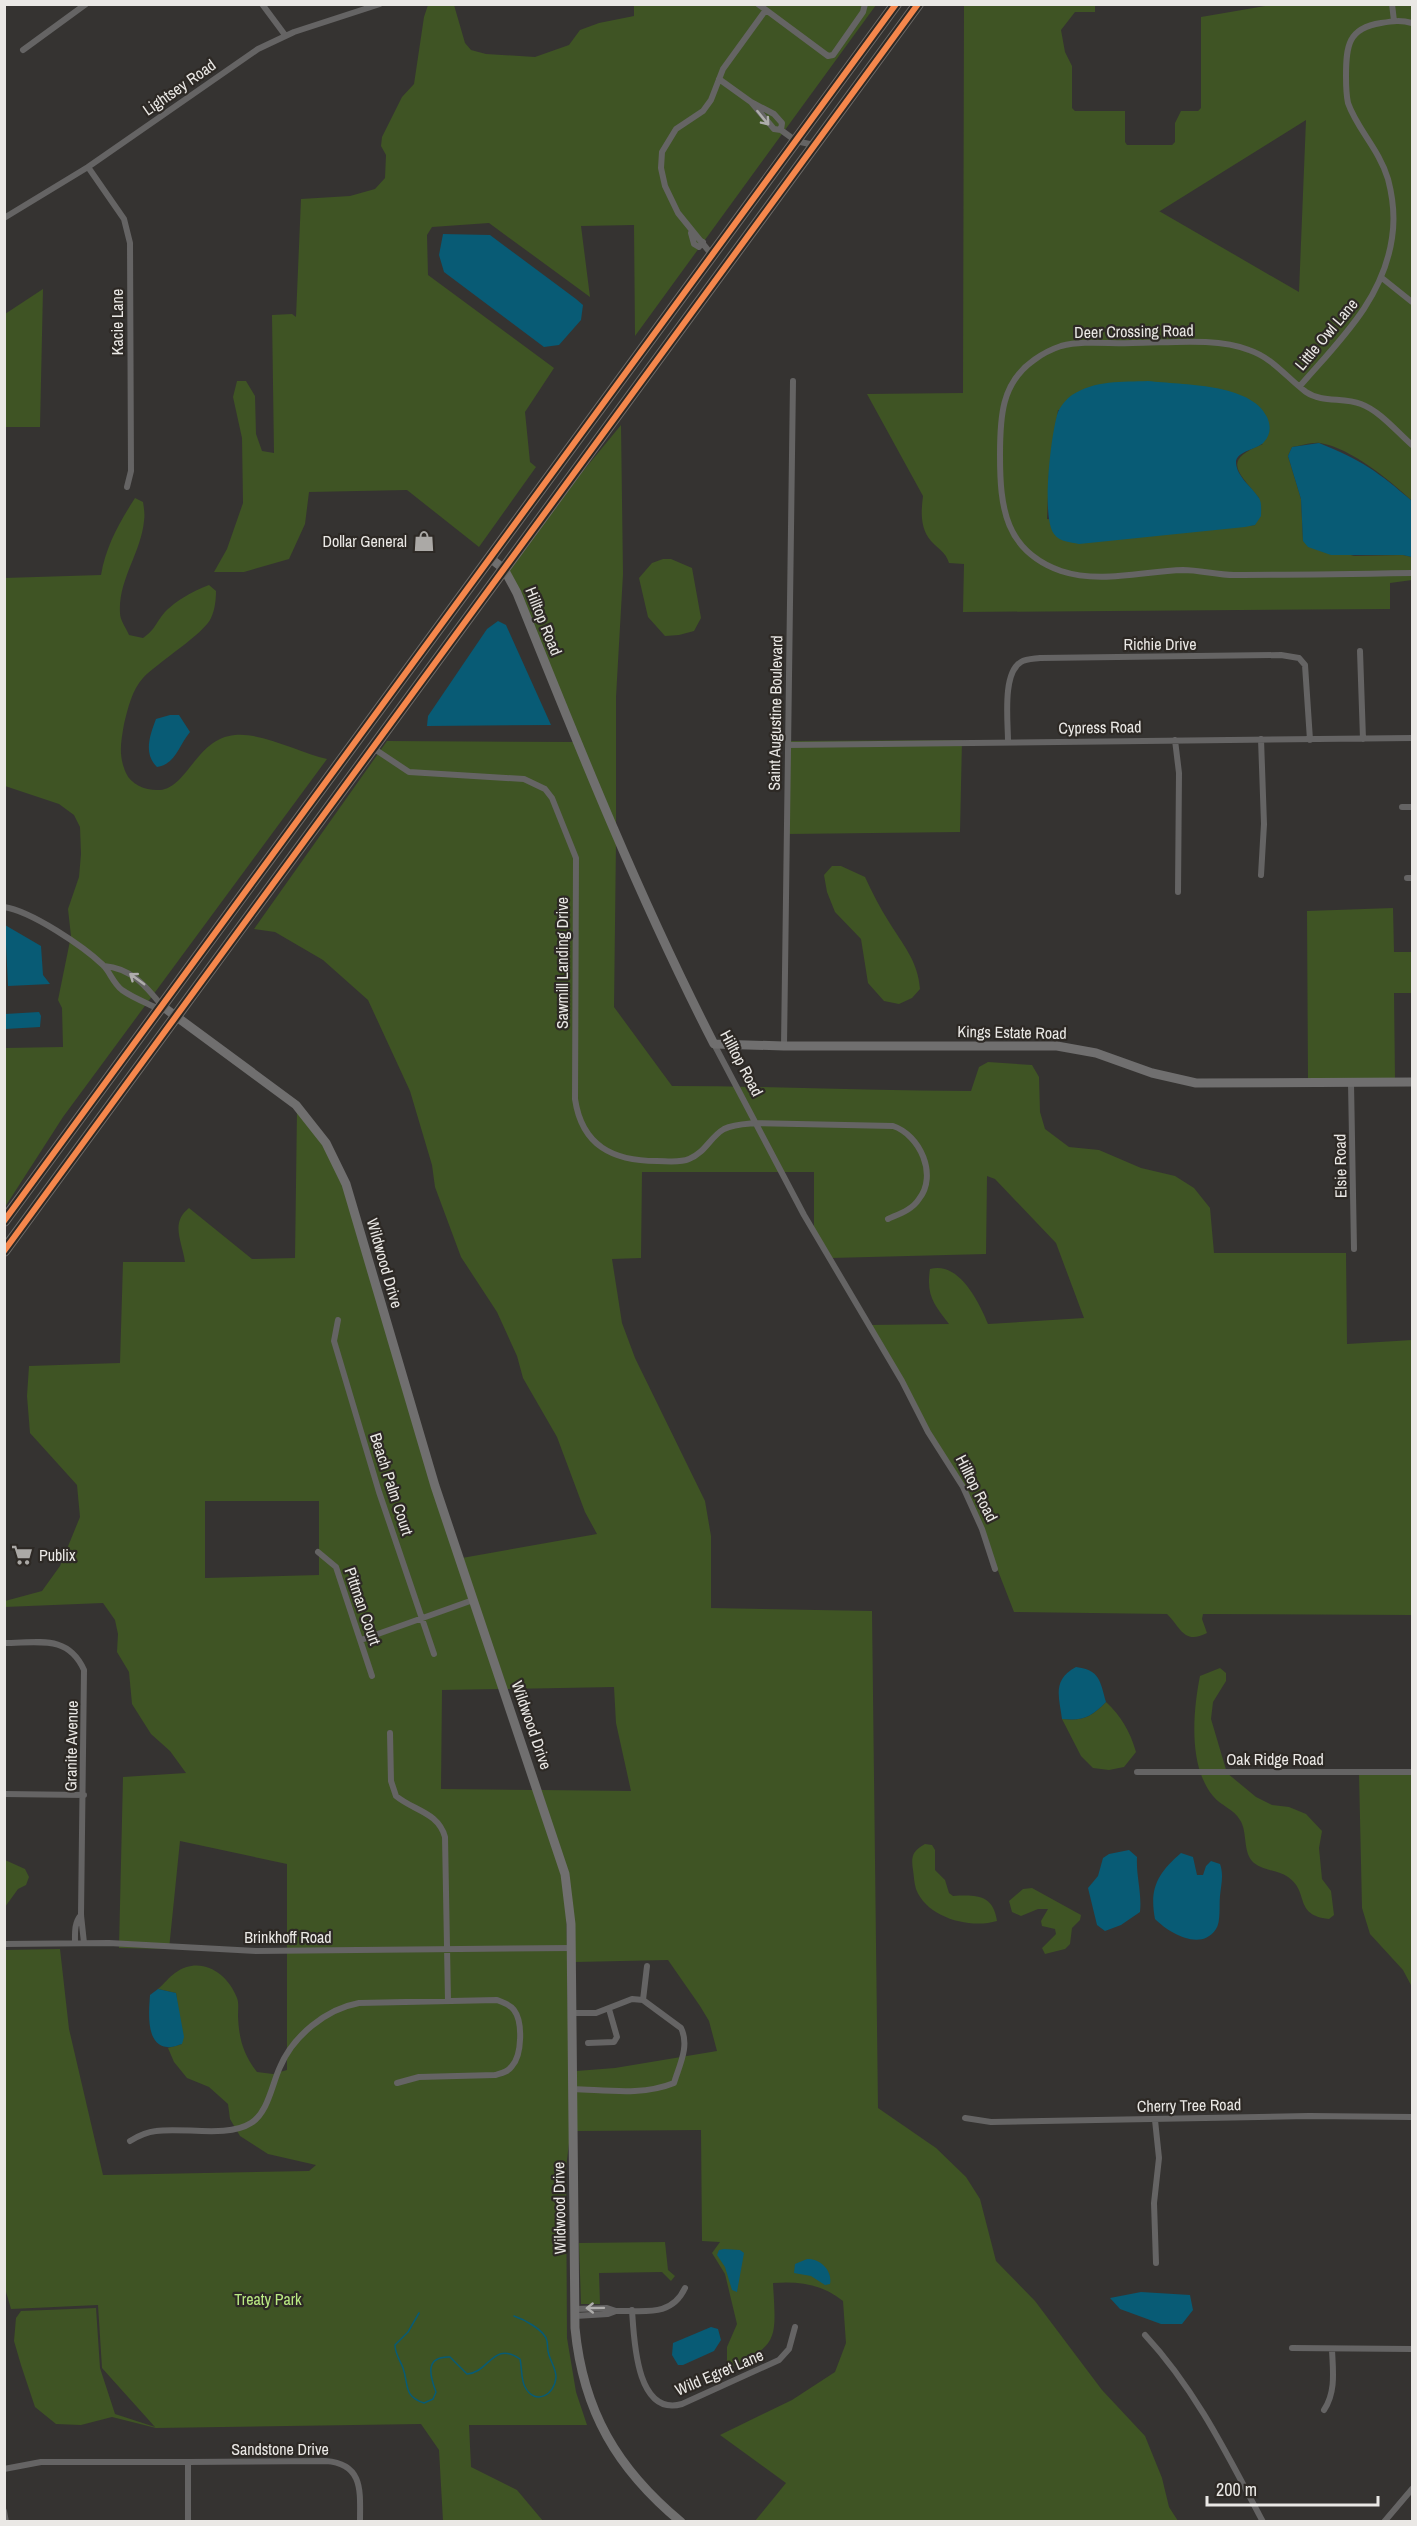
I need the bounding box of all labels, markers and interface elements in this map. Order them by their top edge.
street label: Lightsey Road [138,54,220,120]
one-way arrow [757,110,770,126]
street label: Kacie Lane [106,289,128,355]
street label: Little Owl Lane [1289,293,1363,375]
street label: Deer Crossing Road [1074,319,1194,343]
shop icon: Dollar General [412,529,436,553]
place label: Dollar General [322,530,407,552]
street label: Hilltop Road [520,583,568,659]
street label: Richie Drive [1124,633,1196,655]
street label: Saint Augustine Boulevard [763,635,787,791]
street label: Cypress Road [1058,715,1142,739]
street label: Sawmill Landing Drive [551,897,573,1029]
one-way arrow [130,973,146,986]
street label: Kings Estate Road [957,1020,1067,1044]
street label: Hilltop Road [715,1026,769,1100]
street label: Elsie Road [1328,1134,1352,1198]
street label: Wildwood Drive [362,1215,408,1311]
street label: Beach Palm Court [365,1430,419,1538]
street label: Hilltop Road [951,1451,1003,1525]
supermarket icon: Publix [10,1543,34,1567]
place label: Publix [39,1544,76,1566]
street label: Pittman Court [339,1564,387,1648]
street label: Wildwood Drive [507,1678,557,1772]
street label: Granite Avenue [59,1700,83,1792]
street label: Oak Ridge Road [1226,1748,1324,1770]
street label: Brinkhoff Road [244,1926,332,1948]
street label: Cherry Tree Road [1137,2093,1241,2117]
street label: Wildwood Drive [547,2162,571,2254]
park label: Treaty Park [234,2288,302,2310]
one-way arrow [586,2303,606,2314]
street label: Wild Egret Lane [671,2343,767,2401]
street label: Sandstone Drive [231,2438,329,2460]
scale bar [1207,2469,1378,2507]
text: 200 m [1216,2477,1257,2502]

